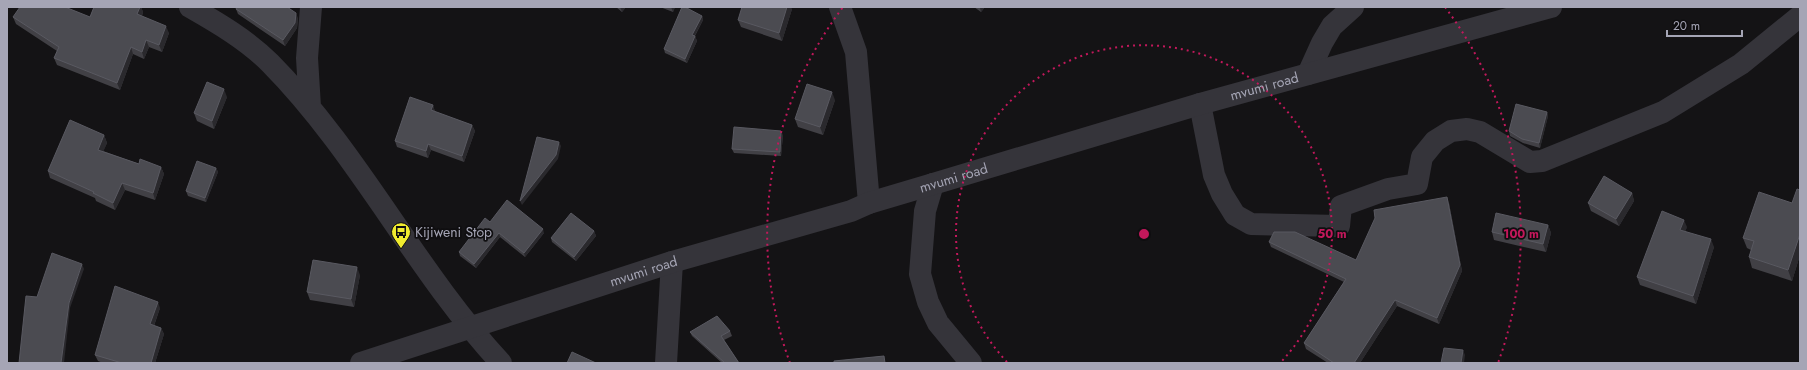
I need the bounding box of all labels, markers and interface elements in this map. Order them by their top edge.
scale bar [1667,12,1742,38]
text: 20 m [1673,17,1700,35]
street label: mvumi road [1228,67,1301,105]
street label: mvumi road [917,158,990,197]
bus stop icon: Kijiweni Stop [390,221,412,249]
place label: Kijiweni Stop [415,222,492,242]
text: 50 m [1317,225,1347,243]
text: 100 m [1503,225,1539,243]
centre of rings [1137,227,1151,241]
street label: mvumi road [607,251,680,292]

